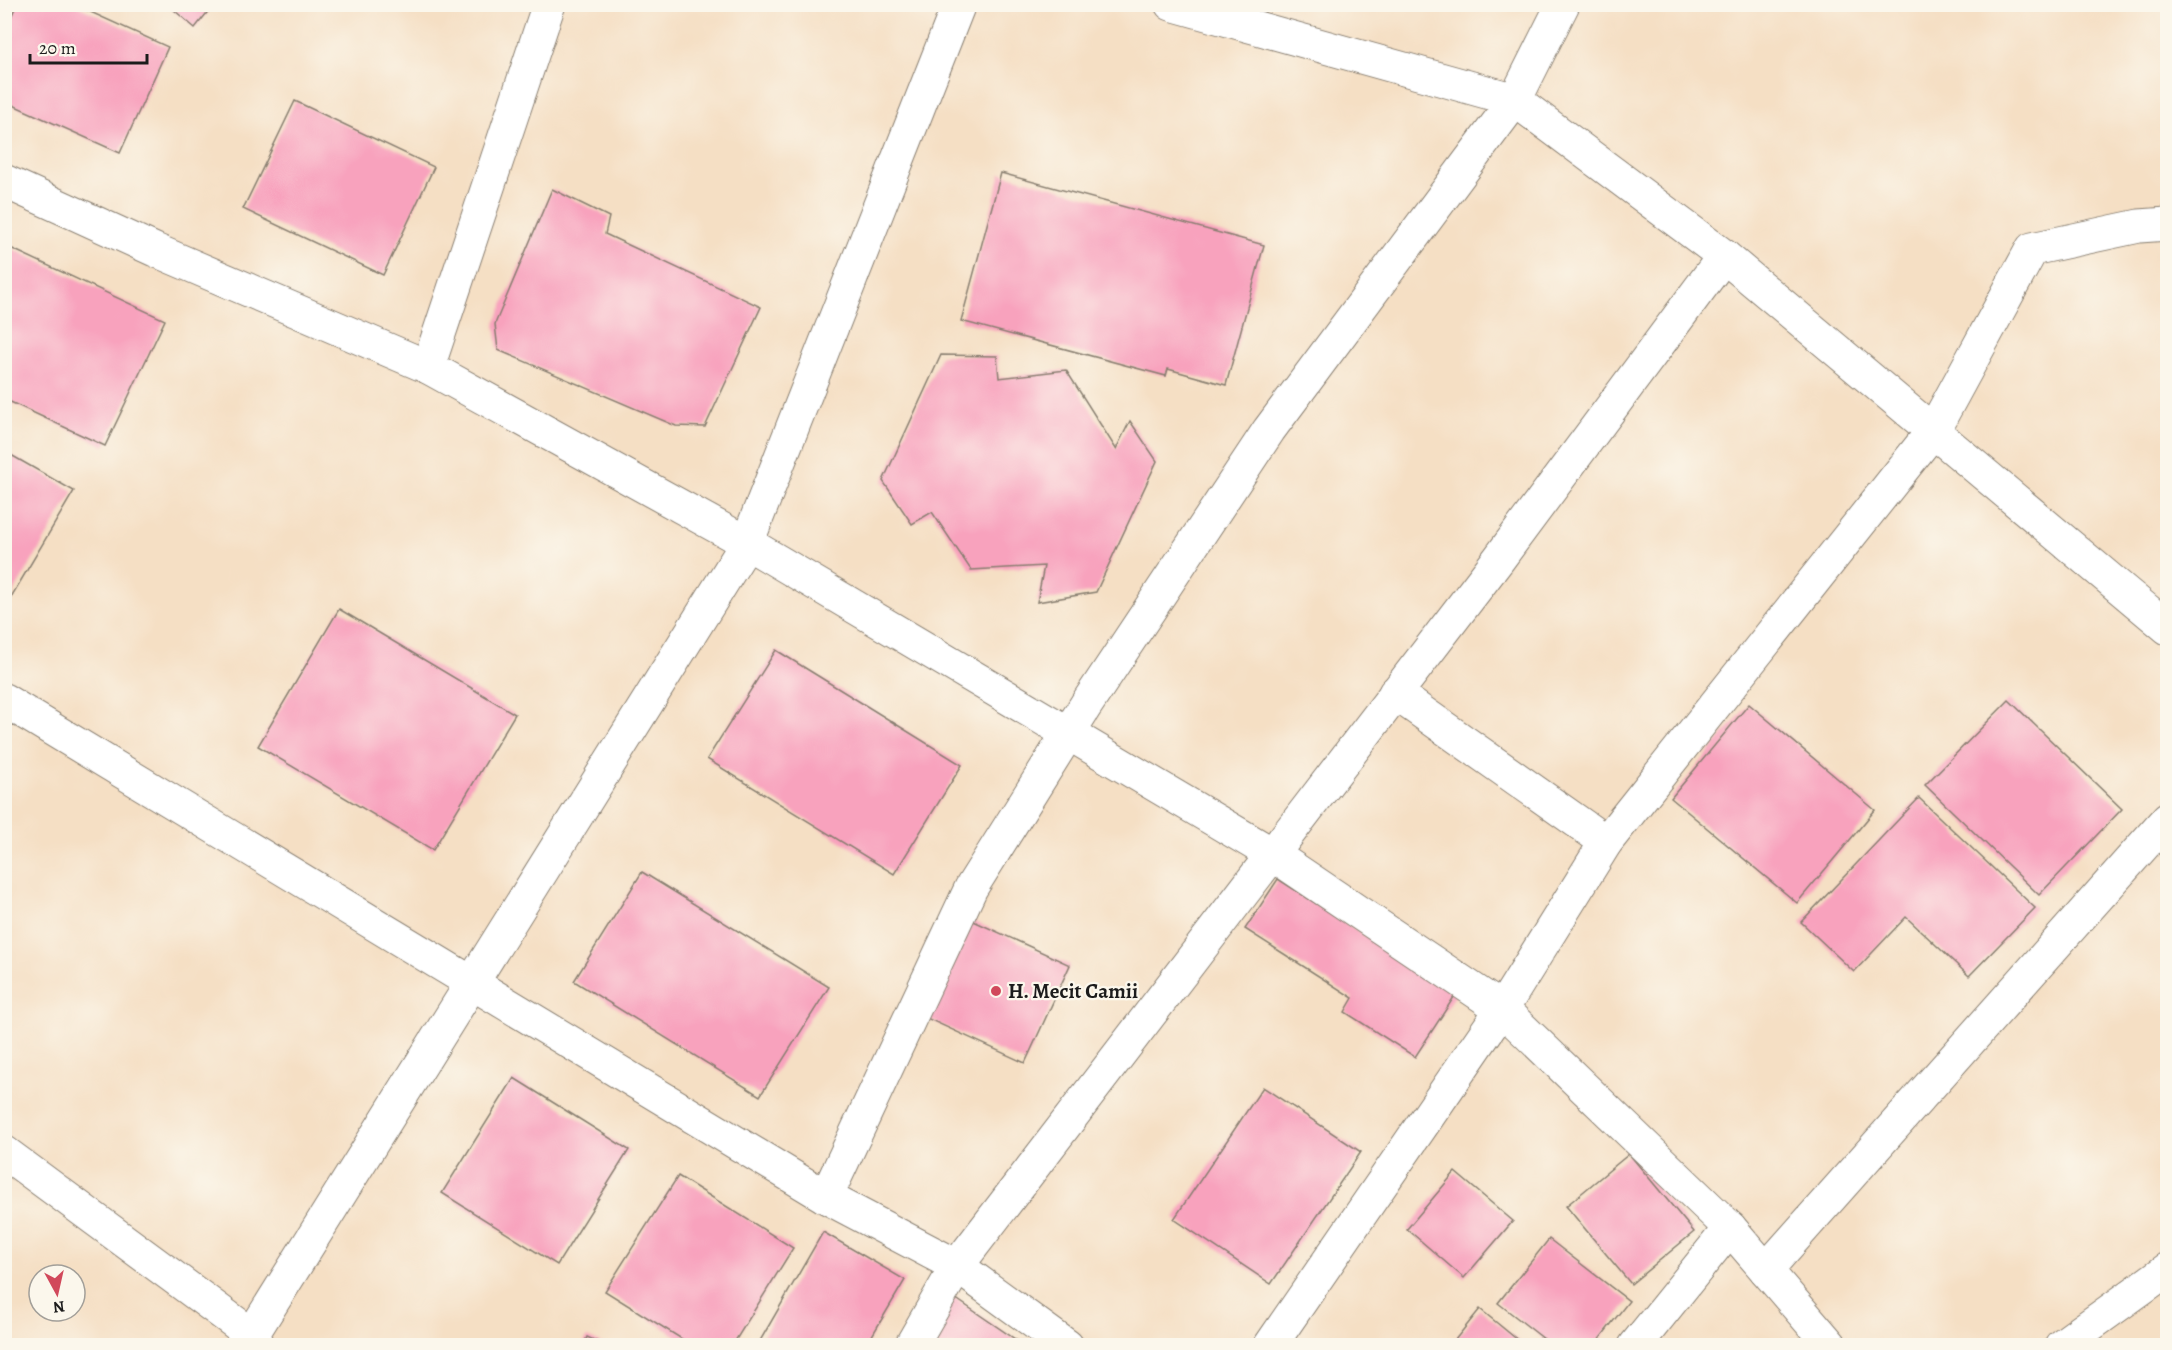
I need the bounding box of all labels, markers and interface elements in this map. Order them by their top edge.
scale bar [30,27,147,65]
text: 20 m [39,36,76,60]
place label: H. Mecit Camii [1008,977,1138,1005]
marker: H. Mecit Camii [989,984,1003,998]
north arrow [27,1263,87,1323]
text: N [51,1295,66,1319]

